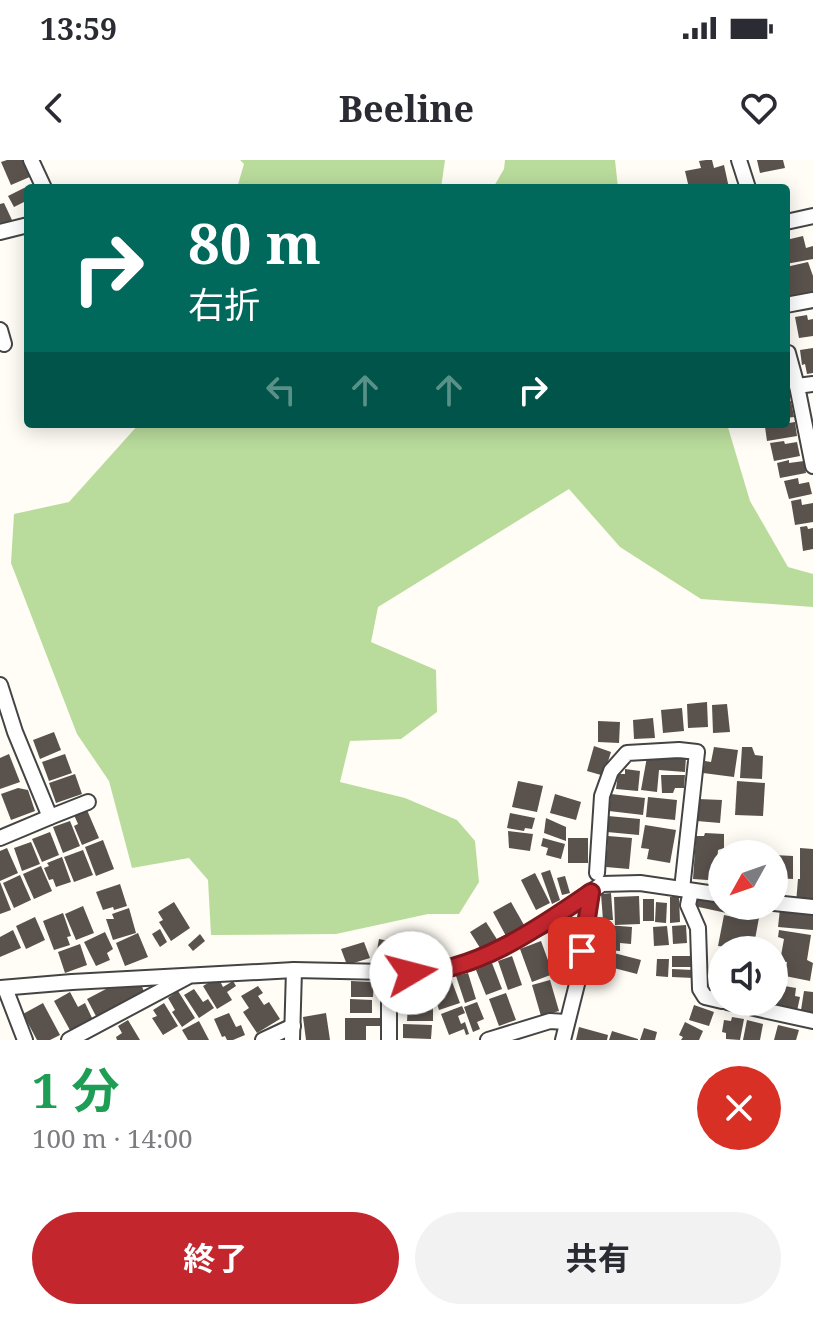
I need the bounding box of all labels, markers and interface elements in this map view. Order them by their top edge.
text: 13:59 [40,8,117,49]
text: Beeline [339,84,474,133]
icon: back [32,86,76,130]
icon: heart [737,86,781,130]
text: 80 m [188,204,321,280]
icon: right [56,216,160,320]
text: 右折 [188,280,260,329]
icon: left [259,368,303,412]
icon: ahead [343,368,387,412]
icon: ahead [427,368,471,412]
icon: right [511,368,555,412]
north arrow [708,840,788,920]
map controls [708,840,788,1016]
pin [548,917,616,985]
icon: arrive [560,929,604,973]
position arrow [369,931,453,1015]
button: sound [708,936,788,1016]
text: 1 分 [32,1057,120,1122]
button: close [697,1066,781,1150]
text: 100 m · 14:00 [32,1120,193,1156]
button: 終了 [32,1212,399,1304]
button: 共有 [415,1212,781,1304]

